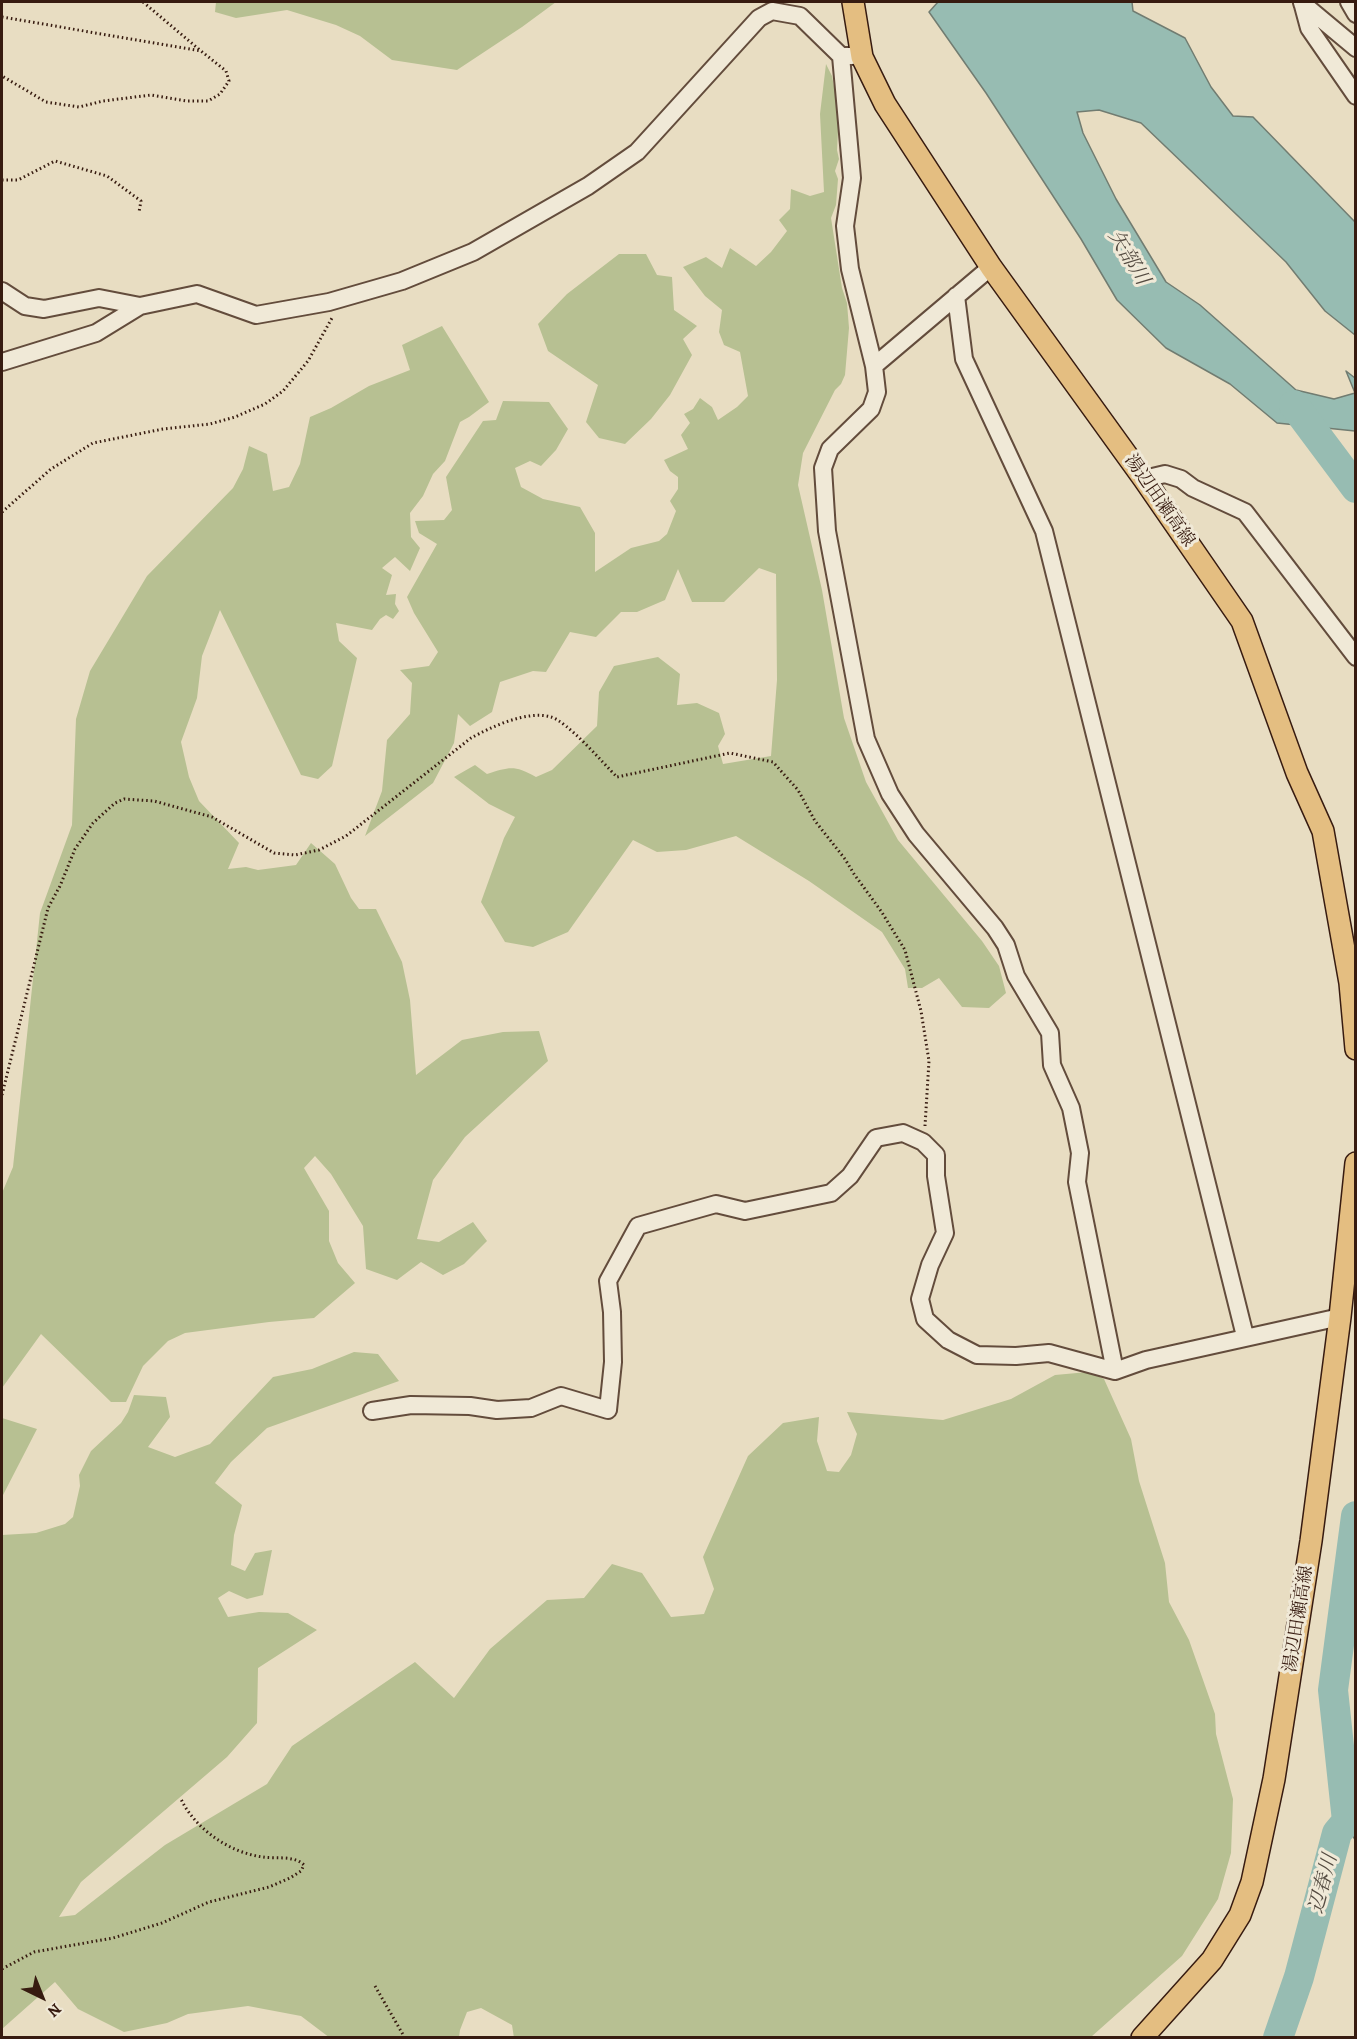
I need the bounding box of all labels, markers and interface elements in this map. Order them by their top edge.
water label: 矢部川 [1102,226,1154,290]
street label: 湯辺田瀬高線 [1119,451,1199,551]
street label: 湯辺田瀬高線 [1280,1564,1318,1674]
water label: 辺春川 [1305,1852,1343,1916]
north arrow [12,1967,72,2027]
text: N [43,1998,66,2022]

